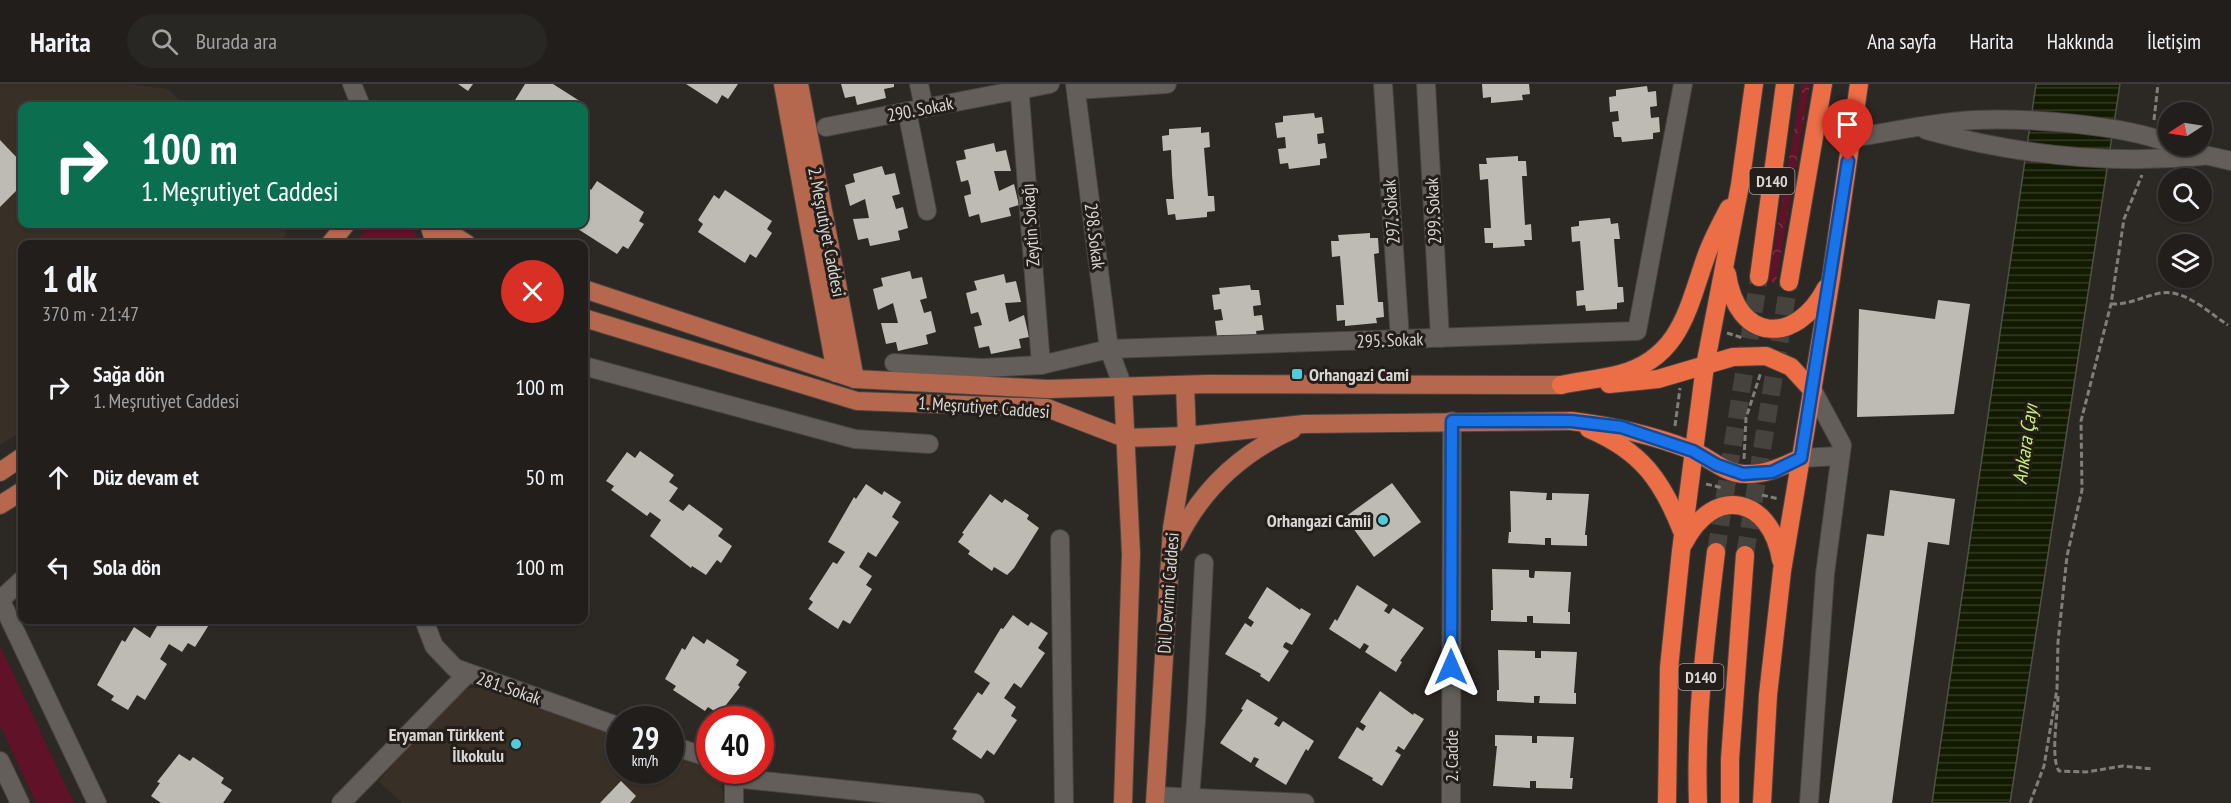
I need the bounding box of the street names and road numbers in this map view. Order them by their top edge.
street label: 290. Sokak [885,91,955,127]
street label: 2. Meşrutiyet Caddesi [803,165,851,299]
road number: D140 [1750,168,1794,194]
street label: 299. Sokak [1420,177,1446,245]
street label: 297. Sokak [1377,179,1405,245]
street label: Zeytin Sokağı [1016,183,1044,267]
street label: 298. Sokak [1080,201,1110,271]
street label: 295. Sokak [1356,327,1424,353]
street label: 1. Meşrutiyet Caddesi [917,391,1051,423]
street label: Dil Devrimi Caddesi [1152,532,1184,654]
road number: D140 [1678,664,1724,690]
street label: 281. Sokak [474,666,544,710]
street label: 2. Cadde [1440,730,1463,782]

